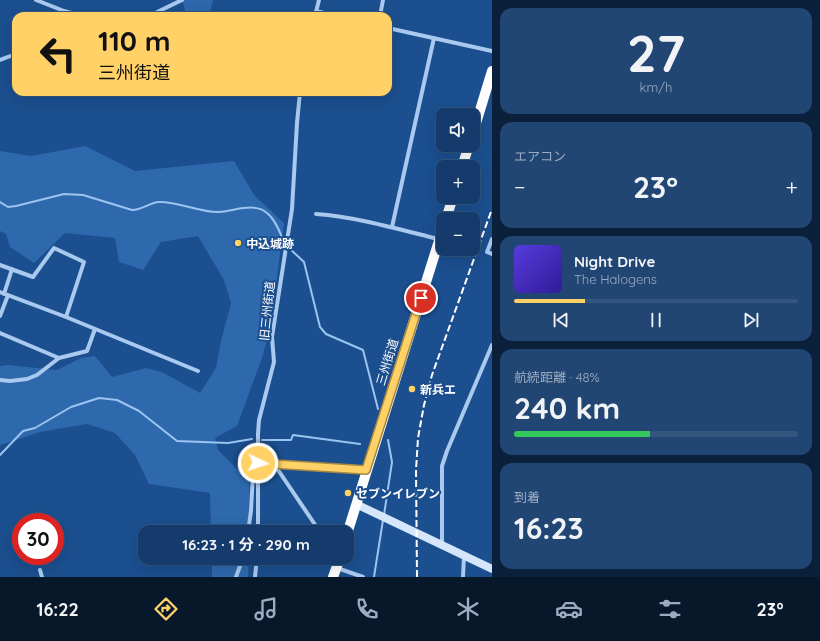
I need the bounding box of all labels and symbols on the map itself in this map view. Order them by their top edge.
place label: 中込城跡 [246,236,294,251]
marker: 中込城跡 [233,238,243,248]
street label: 旧三州街道 [256,280,278,342]
pin [404,281,438,315]
street label: 三州街道 [373,337,401,387]
place label: 新兵エ [420,382,456,397]
marker: 新兵エ [407,384,417,394]
position arrow [237,442,279,484]
place label: セブンイレブン [356,486,440,501]
marker: セブンイレブン [343,488,353,498]
speed limit sign: 30 [12,513,64,565]

